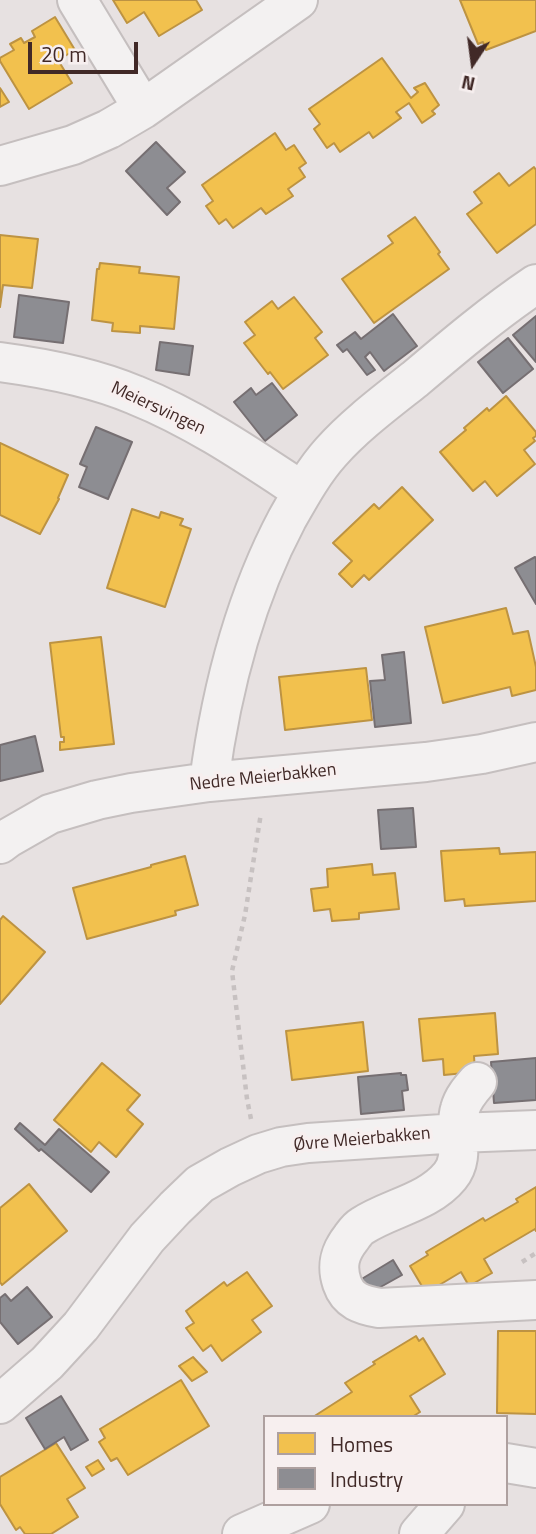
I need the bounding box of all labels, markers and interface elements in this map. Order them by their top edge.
scale bar [32,28,142,72]
north arrow [438,28,508,98]
text: 20 m [41,38,87,70]
text: N [458,68,478,100]
street label: Meiersvingen [107,378,209,440]
street label: Nedre Meierbakken [189,760,337,796]
street label: Øvre Meierbakken [293,1123,431,1157]
legend [263,1415,508,1506]
text: Homes [330,1428,393,1460]
text: Industry [330,1463,403,1495]

